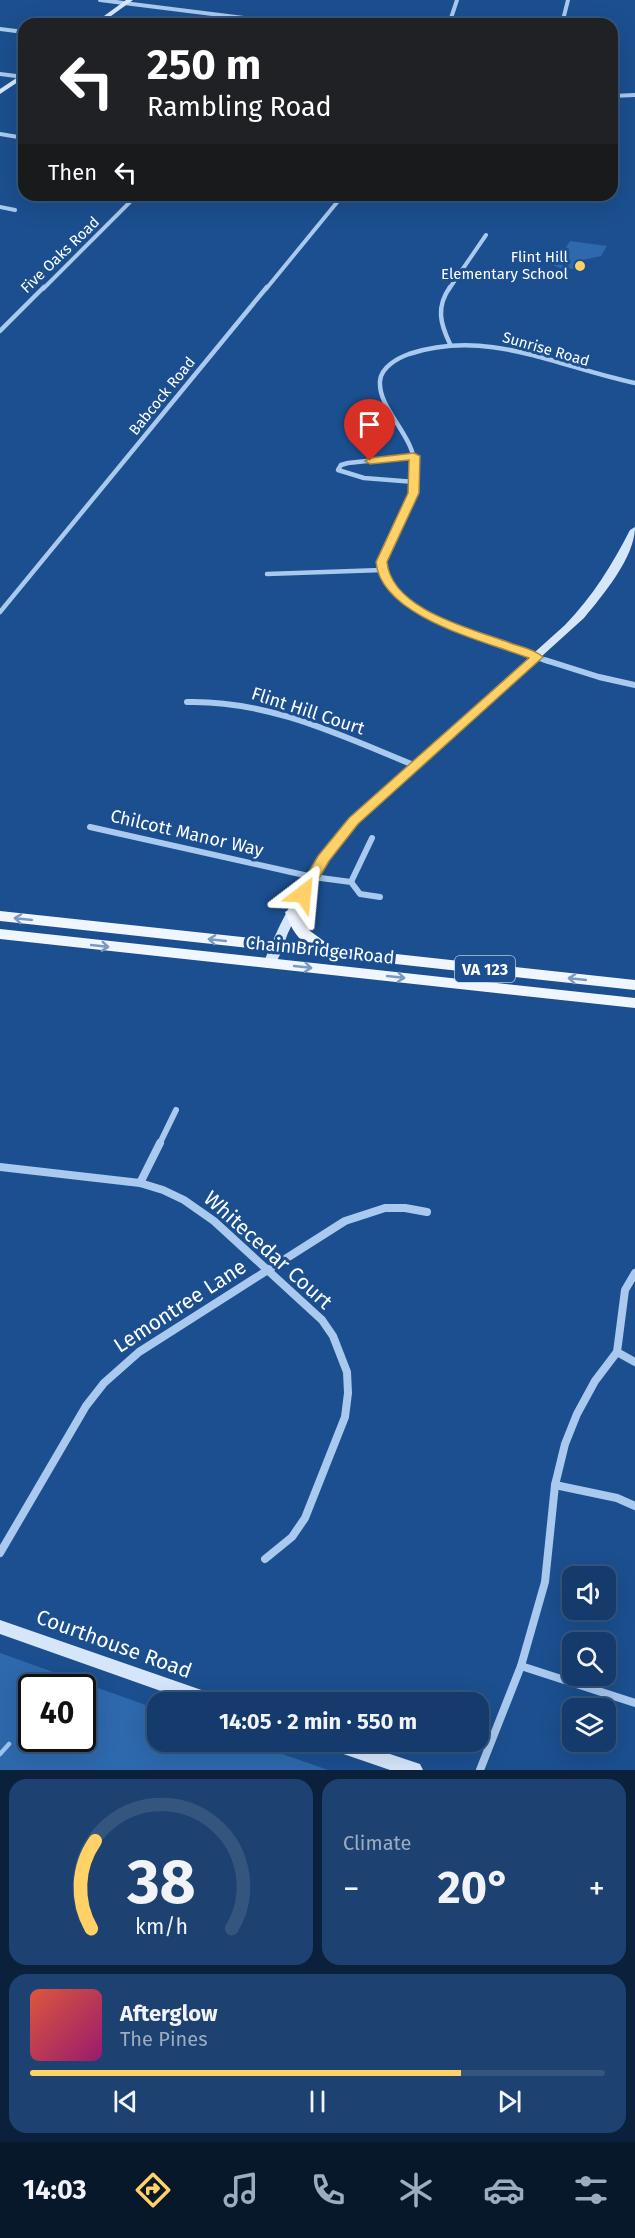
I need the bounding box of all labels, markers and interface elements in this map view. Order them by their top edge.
text: 250 m [147,40,261,90]
icon: left [48,42,126,120]
text: Rambling Road [147,91,332,123]
icon: left [109,156,142,189]
text: Then [48,159,97,186]
street label: Five Oaks Road [17,213,103,297]
place label: Flint Hill Elementary School [441,248,569,283]
marker: Flint Hill Elementary School [573,259,587,273]
street label: Sunrise Road [501,328,591,370]
street label: Babcock Road [125,353,199,439]
pin [344,399,395,461]
icon: arrive [353,408,386,441]
street label: Flint Hill Court [249,682,368,740]
street label: Chilcott Manor Way [108,805,266,861]
position arrow [271,862,335,926]
one-way arrow [14,913,34,924]
street label: Chain Bridge Road [244,931,396,969]
one-way arrow [208,934,228,945]
one-way arrow [89,940,109,951]
road number: VA 123 [455,956,515,982]
one-way arrow [293,962,313,973]
one-way arrow [386,972,406,983]
one-way arrow [567,973,587,984]
street label: Whitecedar Court [198,1185,338,1315]
street label: Lemontree Lane [109,1253,251,1359]
map controls [562,1566,616,1752]
button: sound [562,1566,616,1620]
street label: Courthouse Road [33,1604,195,1684]
button: search [562,1632,616,1686]
speed limit sign: 40 [18,1674,96,1752]
button: layers [562,1698,616,1752]
text: 14:05 · 2 min · 550 m [219,1708,417,1735]
text: Climate [343,1831,411,1855]
text: 38 [126,1845,195,1920]
text: 20° [437,1861,511,1915]
text: − [343,1869,360,1909]
text: + [589,1869,605,1909]
text: km/h [134,1914,188,1940]
text: Afterglow [120,2000,217,2027]
text: The Pines [120,2027,207,2051]
icon: previous [109,2085,142,2118]
icon: pause [301,2085,334,2118]
icon: next [493,2085,526,2118]
icon: directions [132,2169,174,2211]
icon: music [220,2169,262,2211]
icon: phone [307,2169,349,2211]
icon: climate [395,2169,437,2211]
icon: car [483,2169,525,2211]
icon: filters [570,2169,612,2211]
text: 14:03 [23,2174,87,2206]

